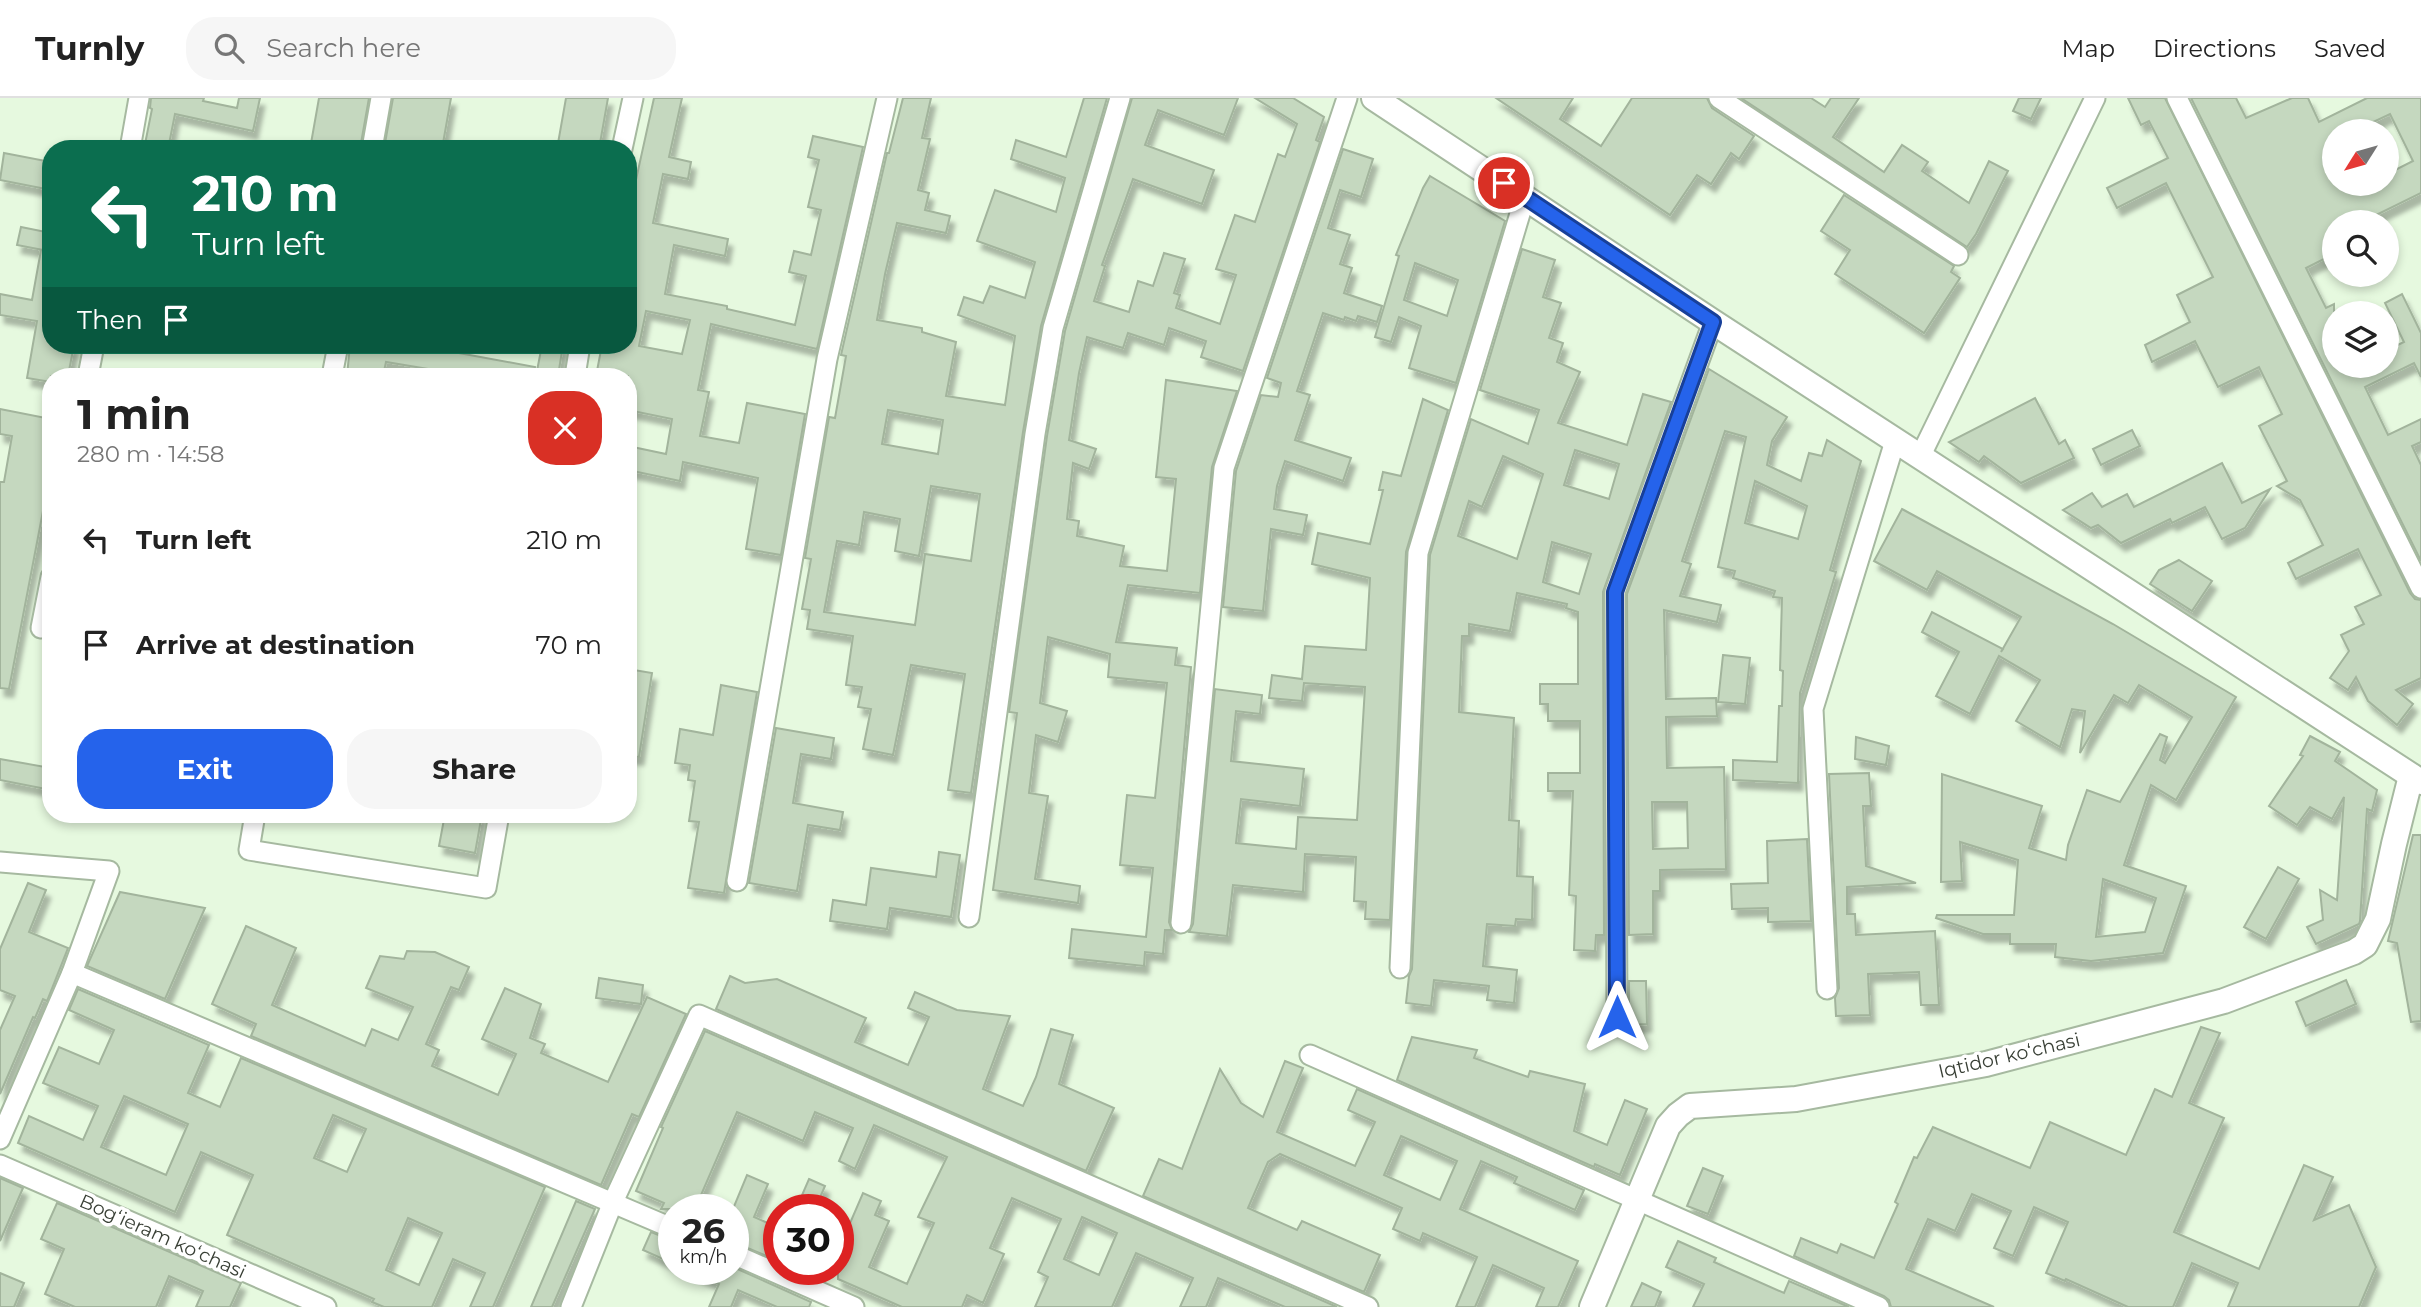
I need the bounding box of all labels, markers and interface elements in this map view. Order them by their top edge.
search box [186,17,676,80]
text: Turnly [35,28,144,68]
icon: search [210,29,248,67]
text: Search here [266,32,421,64]
text: Map [2062,34,2115,63]
text: Directions [2153,34,2276,63]
text: Saved [2314,34,2386,63]
north arrow [2322,119,2399,196]
map controls [2322,119,2399,378]
pin [1474,153,1534,213]
text: 210 m [192,164,339,223]
icon: arrive [1485,164,1523,202]
icon: left [77,168,168,259]
button: search [2322,210,2399,287]
text: Turn left [192,224,326,263]
icon: arrive [157,301,195,339]
button: layers [2322,301,2399,378]
text: Then [77,304,143,336]
text: 1 min [77,388,191,440]
button: close [528,391,602,465]
text: 280 m · 14:58 [77,440,224,468]
icon: left [77,521,115,559]
text: Turn left [136,524,252,556]
text: 210 m [526,524,602,556]
icon: arrive [77,626,115,664]
text: Arrive at destination [136,629,415,661]
text: 70 m [536,629,602,661]
button: Exit [77,729,333,809]
button: Share [347,729,602,809]
position arrow [1580,980,1654,1054]
street label: Iqtidor koʻchasi [1936,1028,2082,1083]
street label: Bogʻieram koʻchasi [76,1189,250,1283]
speed limit sign: 30 [763,1194,854,1285]
text: 26 [682,1209,725,1252]
text: km/h [679,1246,728,1268]

